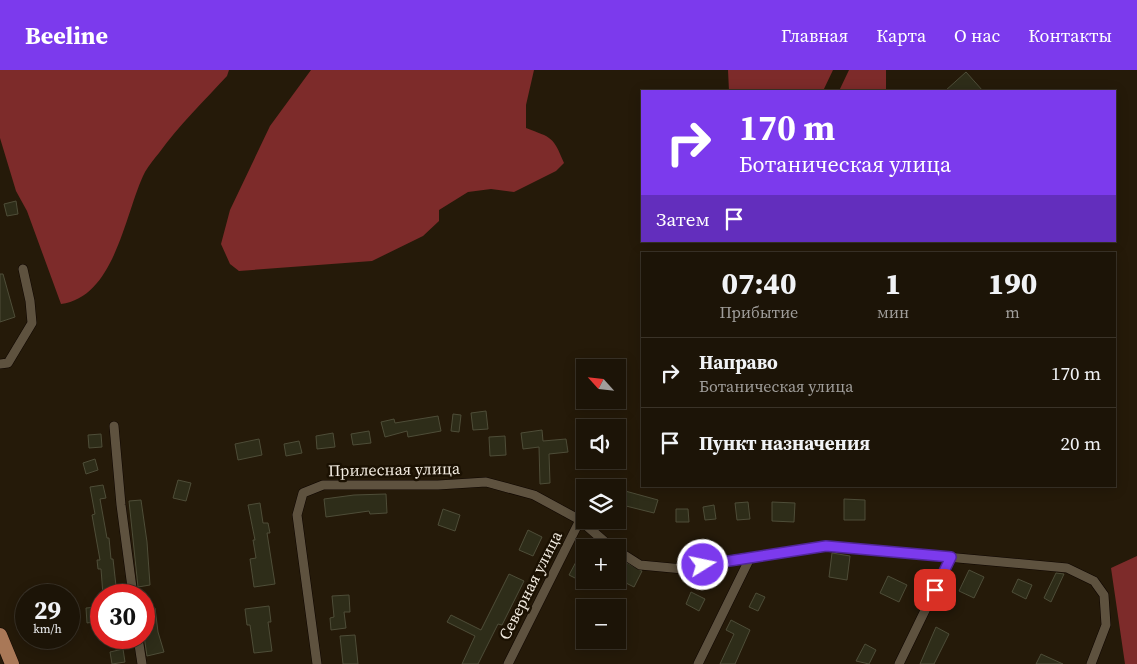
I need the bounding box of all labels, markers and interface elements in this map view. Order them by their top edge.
text: Beeline [25,19,108,52]
text: Главная [781,23,848,48]
text: Карта [876,23,926,48]
text: О нас [954,23,1000,48]
text: Контакты [1028,23,1112,48]
text: 170 m [739,104,835,152]
icon: right [656,110,721,175]
text: Ботаническая улица [739,149,951,179]
icon: arrive [720,205,748,233]
text: Затем [656,206,710,232]
text: 07:40 [721,263,797,304]
text: 1 [885,263,901,304]
text: 190 [988,263,1037,304]
text: Прибытие [720,301,798,323]
text: мин [877,301,909,323]
text: m [1005,301,1020,323]
text: Направо [699,349,778,375]
north arrow [576,359,626,409]
map controls [576,359,626,649]
icon: right [656,359,684,387]
text: 170 m [1051,360,1101,386]
text: Ботаническая улица [699,375,853,397]
button: sound [576,419,626,469]
icon: arrive [656,429,684,457]
text: Пункт назначения [699,430,870,456]
text: 20 m [1060,430,1101,456]
street label: Прилесная улица [328,457,461,481]
button: layers [576,479,626,529]
street label: Северная улица [493,526,567,643]
position arrow [676,538,728,590]
button: + [576,539,626,589]
pin [914,569,956,611]
icon: arrive [921,576,949,604]
speed limit sign: 30 [90,584,155,649]
text: 29 [34,593,61,627]
button: − [576,599,626,649]
text: km/h [33,621,62,637]

